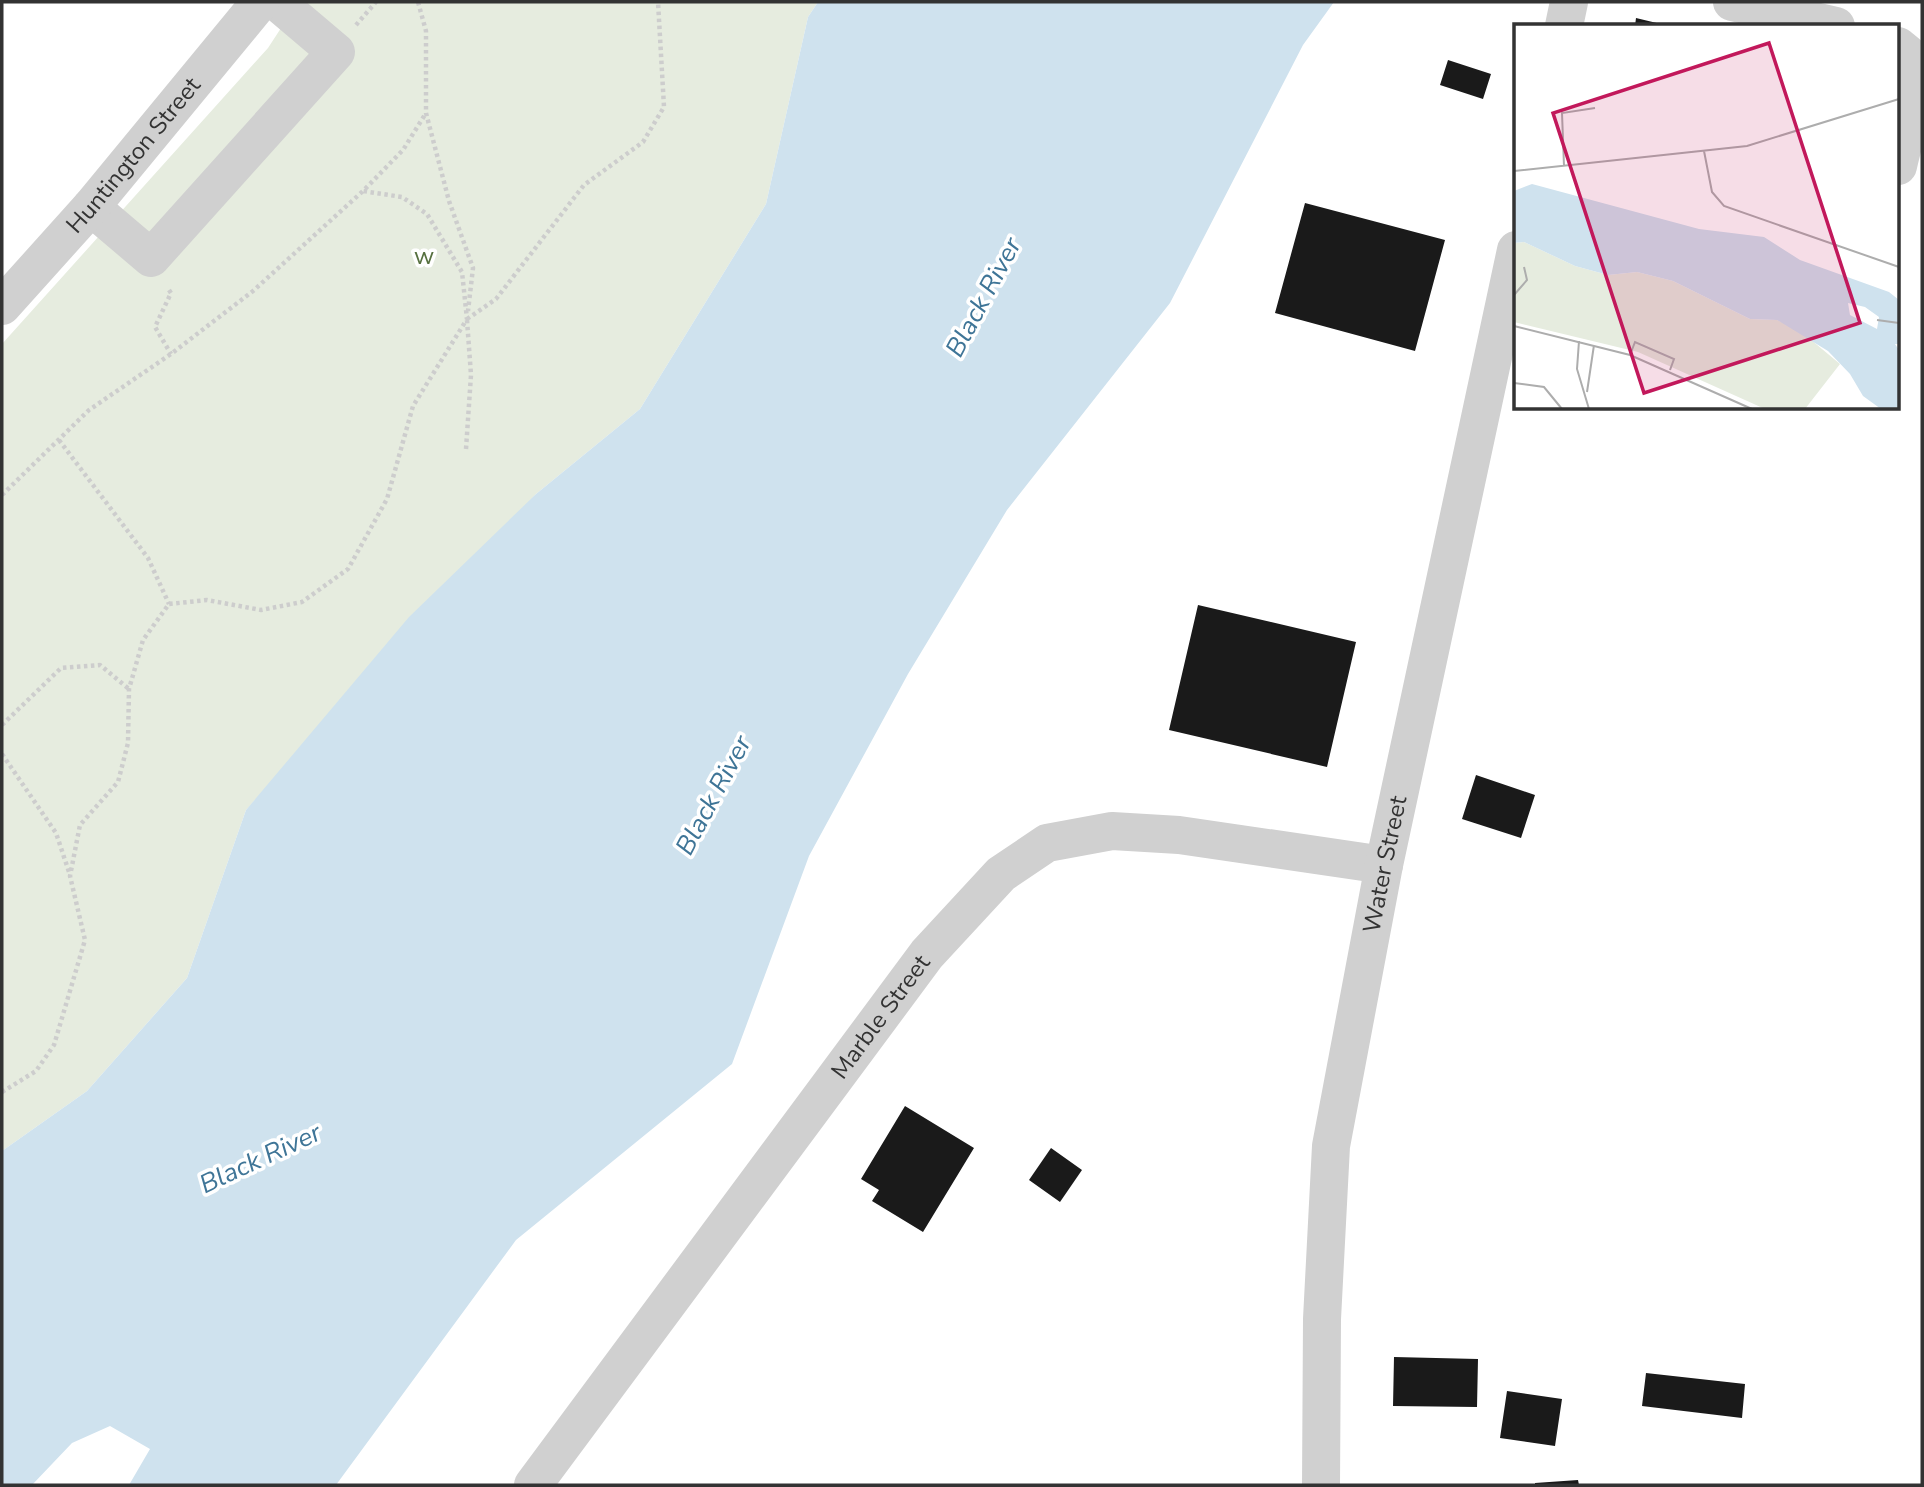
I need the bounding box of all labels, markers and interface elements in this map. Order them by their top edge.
inset map [1514,24,1899,410]
street label: Huntington Street [59,70,208,240]
water label: Black River [937,231,1030,363]
park label: w [414,240,434,272]
water label: Black River [667,729,760,861]
street label: Water Street [1356,792,1415,936]
street label: Marble Street [824,948,937,1085]
water label: Black River [194,1115,327,1202]

